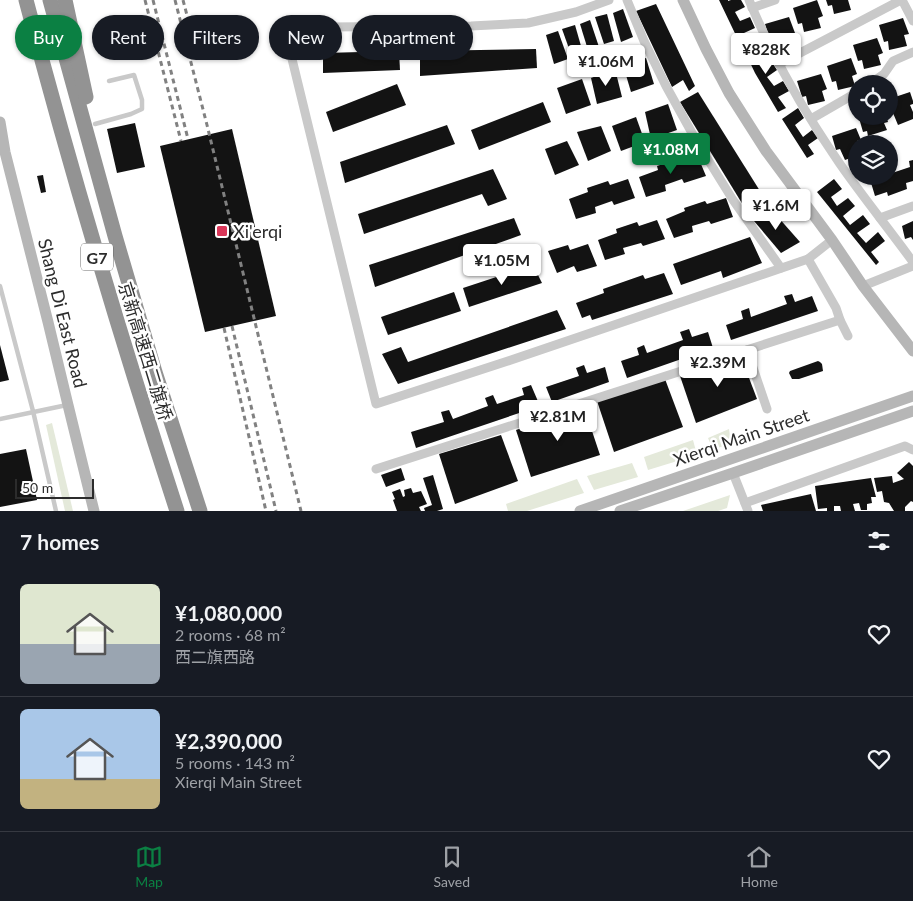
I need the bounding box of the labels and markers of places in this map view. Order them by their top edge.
pin: ¥828K [731,32,801,75]
pin: ¥1.06M [565,44,647,87]
pin: ¥1.08M [630,132,712,175]
pin: ¥1.6M [741,188,811,231]
place label: Xi'erqi [233,220,282,242]
marker: Xi'erqi [215,224,229,238]
pin: ¥1.05M [461,244,543,286]
pin: ¥2.39M [677,346,759,388]
pin: ¥2.81M [517,400,599,442]

